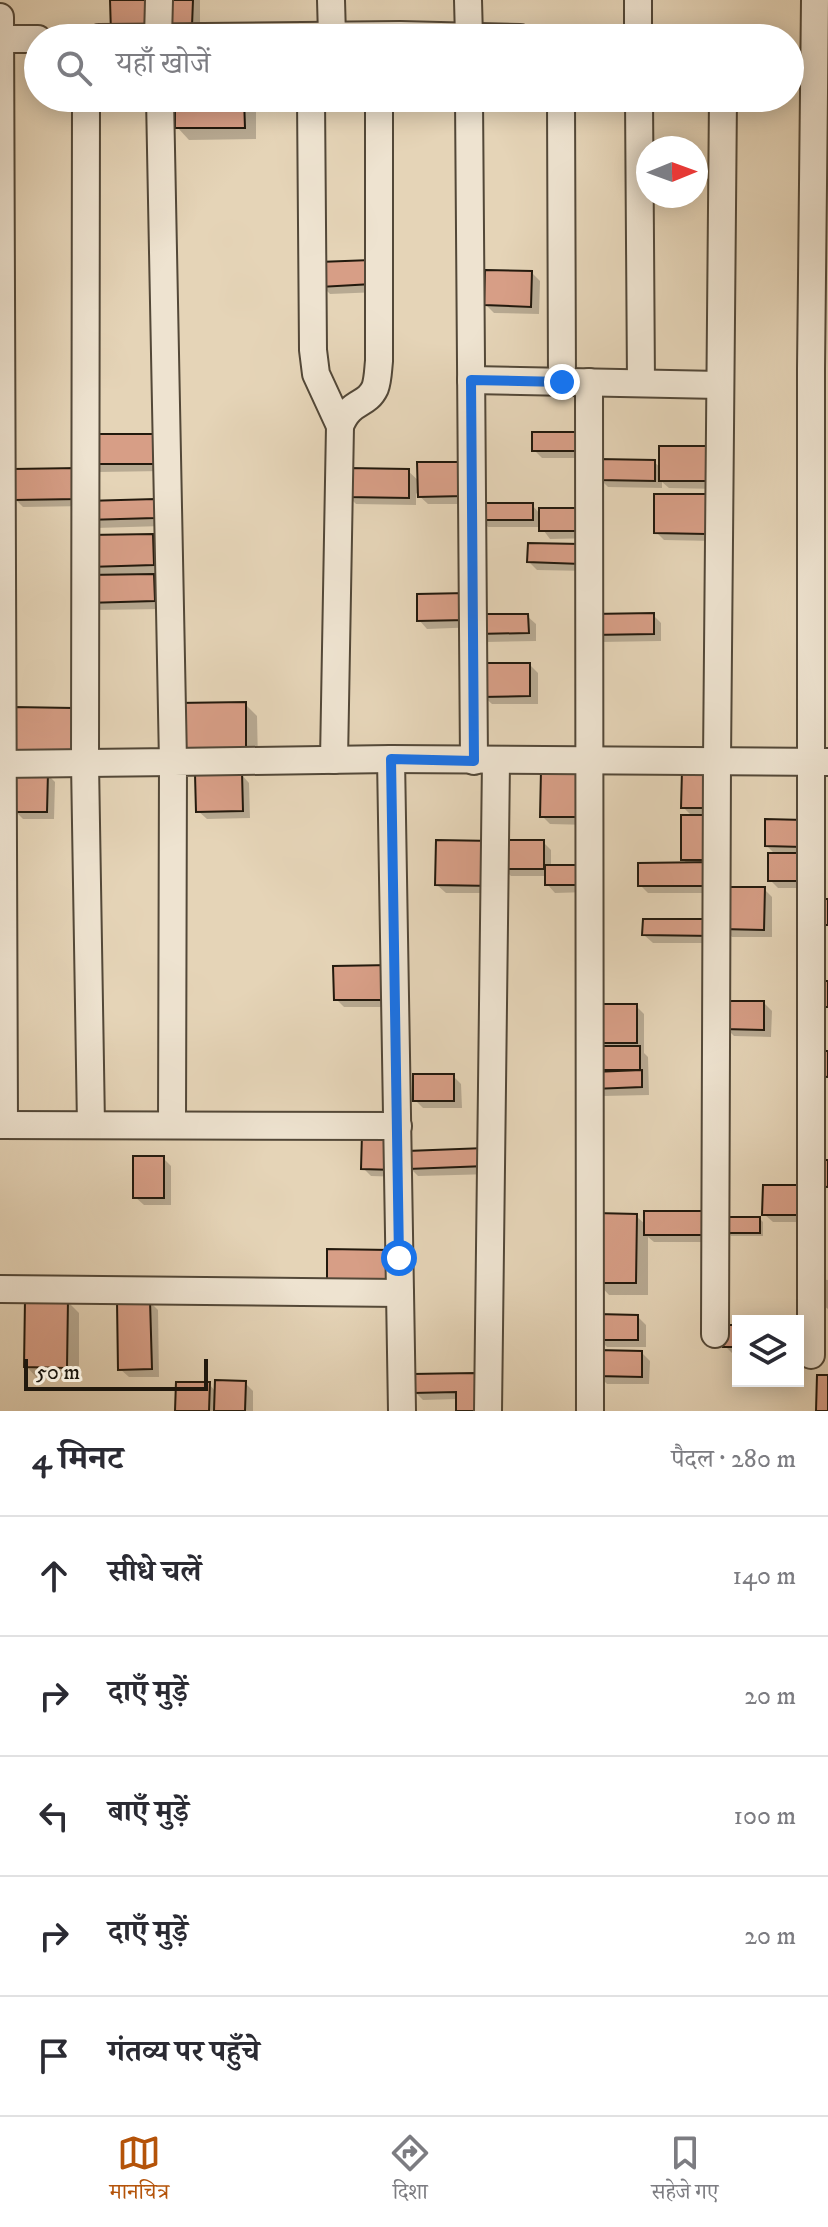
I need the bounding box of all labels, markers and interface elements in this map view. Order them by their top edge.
search box [24,24,804,112]
icon: search [52,46,96,90]
text: यहाँ खोजें [116,46,210,83]
north arrow [636,136,708,208]
route end [544,364,580,400]
route start [381,1240,417,1276]
map controls [732,1315,804,1387]
button: layers [732,1315,804,1387]
scale bar [24,1355,208,1391]
text: 50 m [36,1359,80,1386]
text: 4 मिनट [32,1438,123,1480]
text: पैदल · 280 m [671,1443,796,1476]
icon: ahead [32,1554,76,1598]
text: सीधे चलें [108,1554,201,1591]
text: 140 m [732,1560,796,1593]
icon: right [32,1674,76,1718]
text: दाएँ मुड़ें [108,1674,188,1711]
text: 20 m [744,1680,796,1713]
icon: left [32,1794,76,1838]
text: बाएँ मुड़ें [108,1794,189,1831]
text: 100 m [733,1800,796,1833]
icon: right [32,1914,76,1958]
text: दाएँ मुड़ें [108,1914,188,1951]
text: 20 m [744,1920,796,1953]
icon: arrive [32,2034,76,2078]
text: गंतव्य पर पहुँचे [108,2034,260,2071]
tab: मानचित्र [110,2131,169,2213]
tab: दिशा [388,2131,432,2213]
tab: सहेजे गए [651,2131,718,2213]

